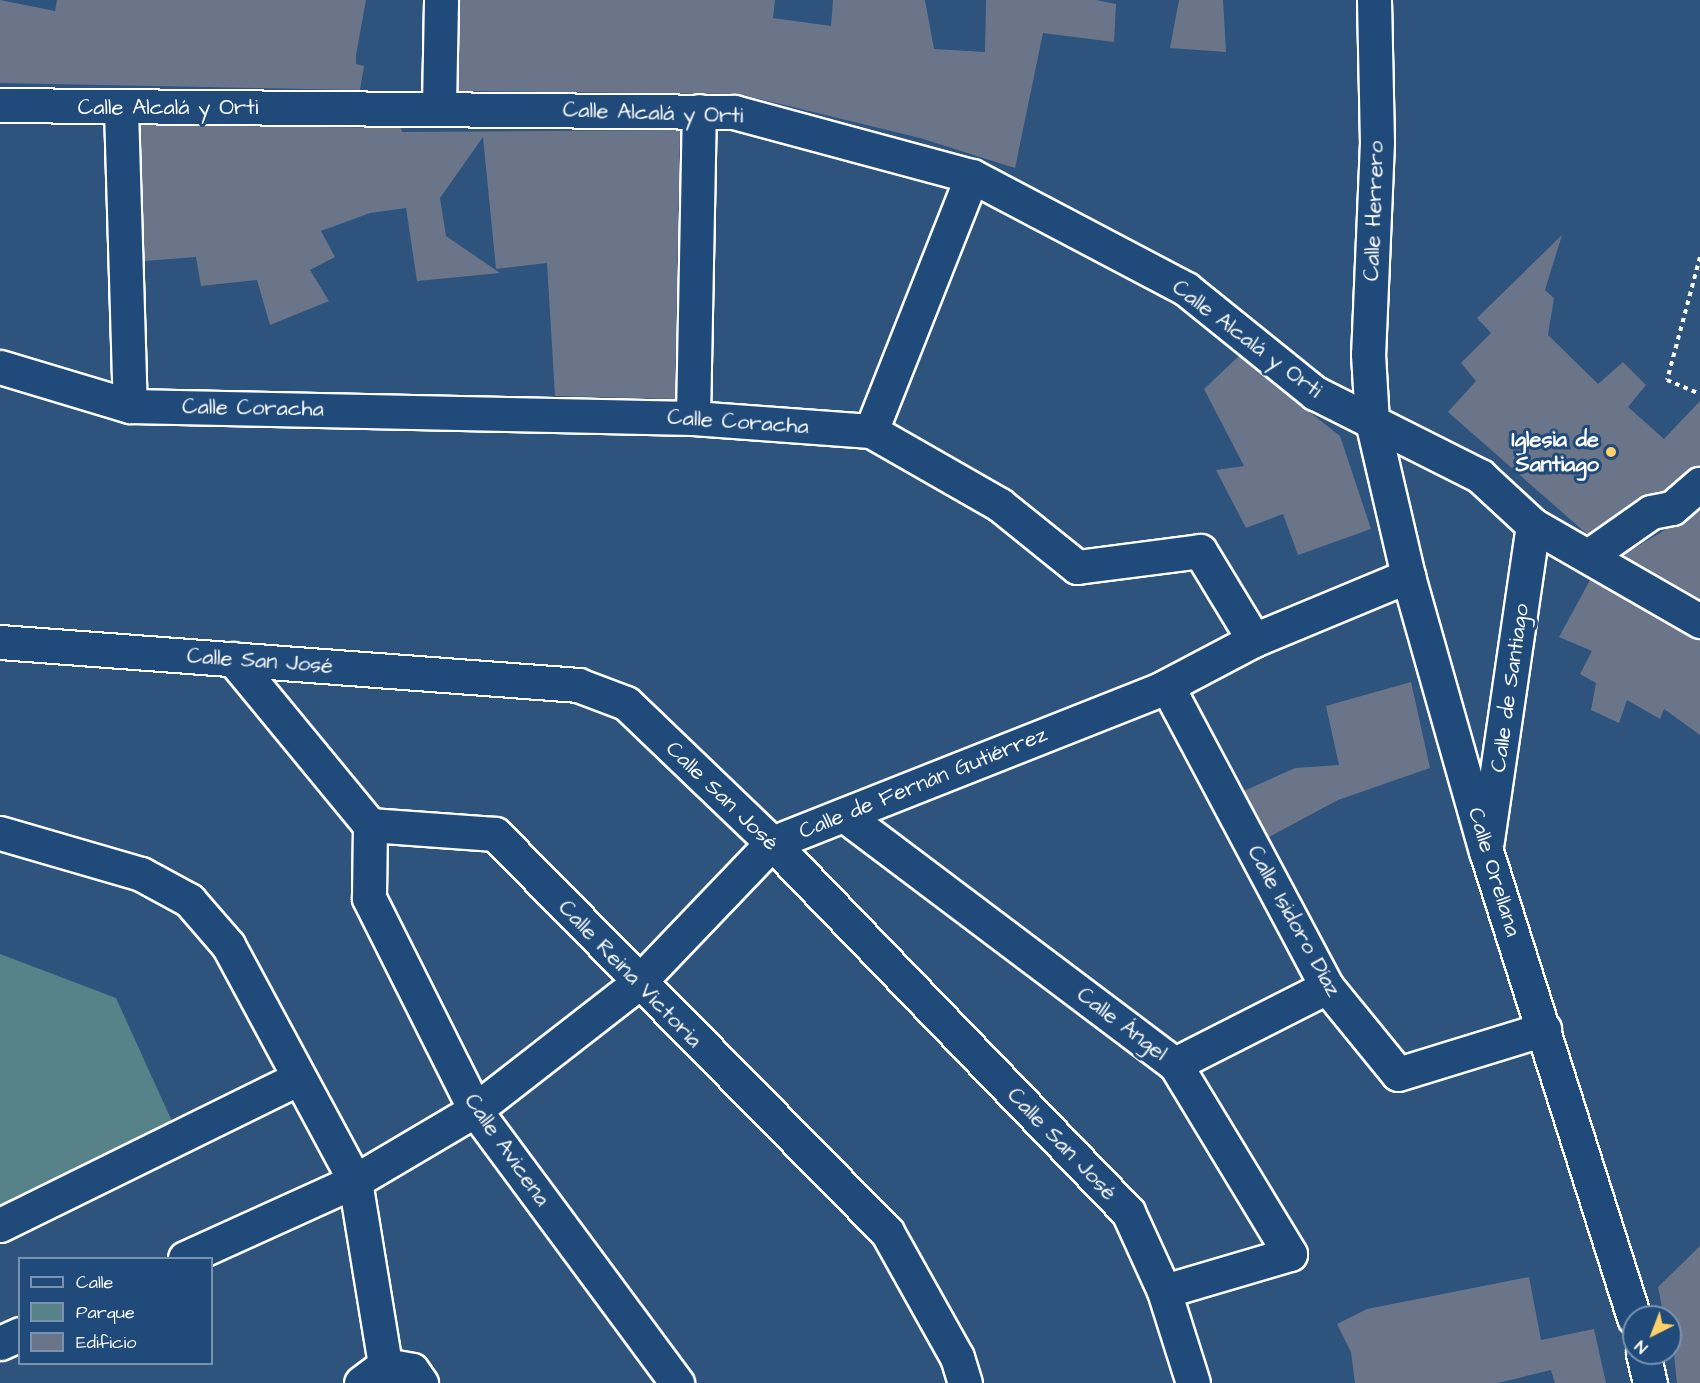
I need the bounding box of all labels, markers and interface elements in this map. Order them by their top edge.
street label: Calle Alcalá y Orti [78,95,258,121]
street label: Calle Alcalá y Orti [562,97,744,129]
street label: Calle Herrero [1358,140,1390,282]
street label: Calle Alcalá y Orti [1167,274,1327,404]
street label: Calle Coracha [182,394,324,422]
street label: Calle Coracha [666,404,810,440]
place label: Iglesia de Santiago [1511,426,1599,478]
marker: Iglesia de Santiago [1604,445,1618,459]
street label: Calle de Santiago [1485,602,1535,774]
street label: Calle San José [186,643,334,679]
street label: Calle de Fernán Gutiérrez [795,721,1051,845]
street label: Calle San José [660,736,784,856]
street label: Calle Orellana [1462,804,1526,940]
street label: Calle Isidoro Díaz [1242,841,1346,1001]
street label: Calle Reina Victoria [553,895,707,1053]
street label: Calle Ángel [1072,982,1172,1066]
street label: Calle San José [1002,1082,1122,1206]
street label: Calle Avicena [459,1089,555,1211]
legend [18,1257,213,1365]
text: Calle [76,1270,113,1295]
text: Parque [76,1300,135,1325]
north arrow [1622,1305,1682,1365]
text: Edificio [76,1330,136,1355]
text: N [1630,1335,1652,1358]

